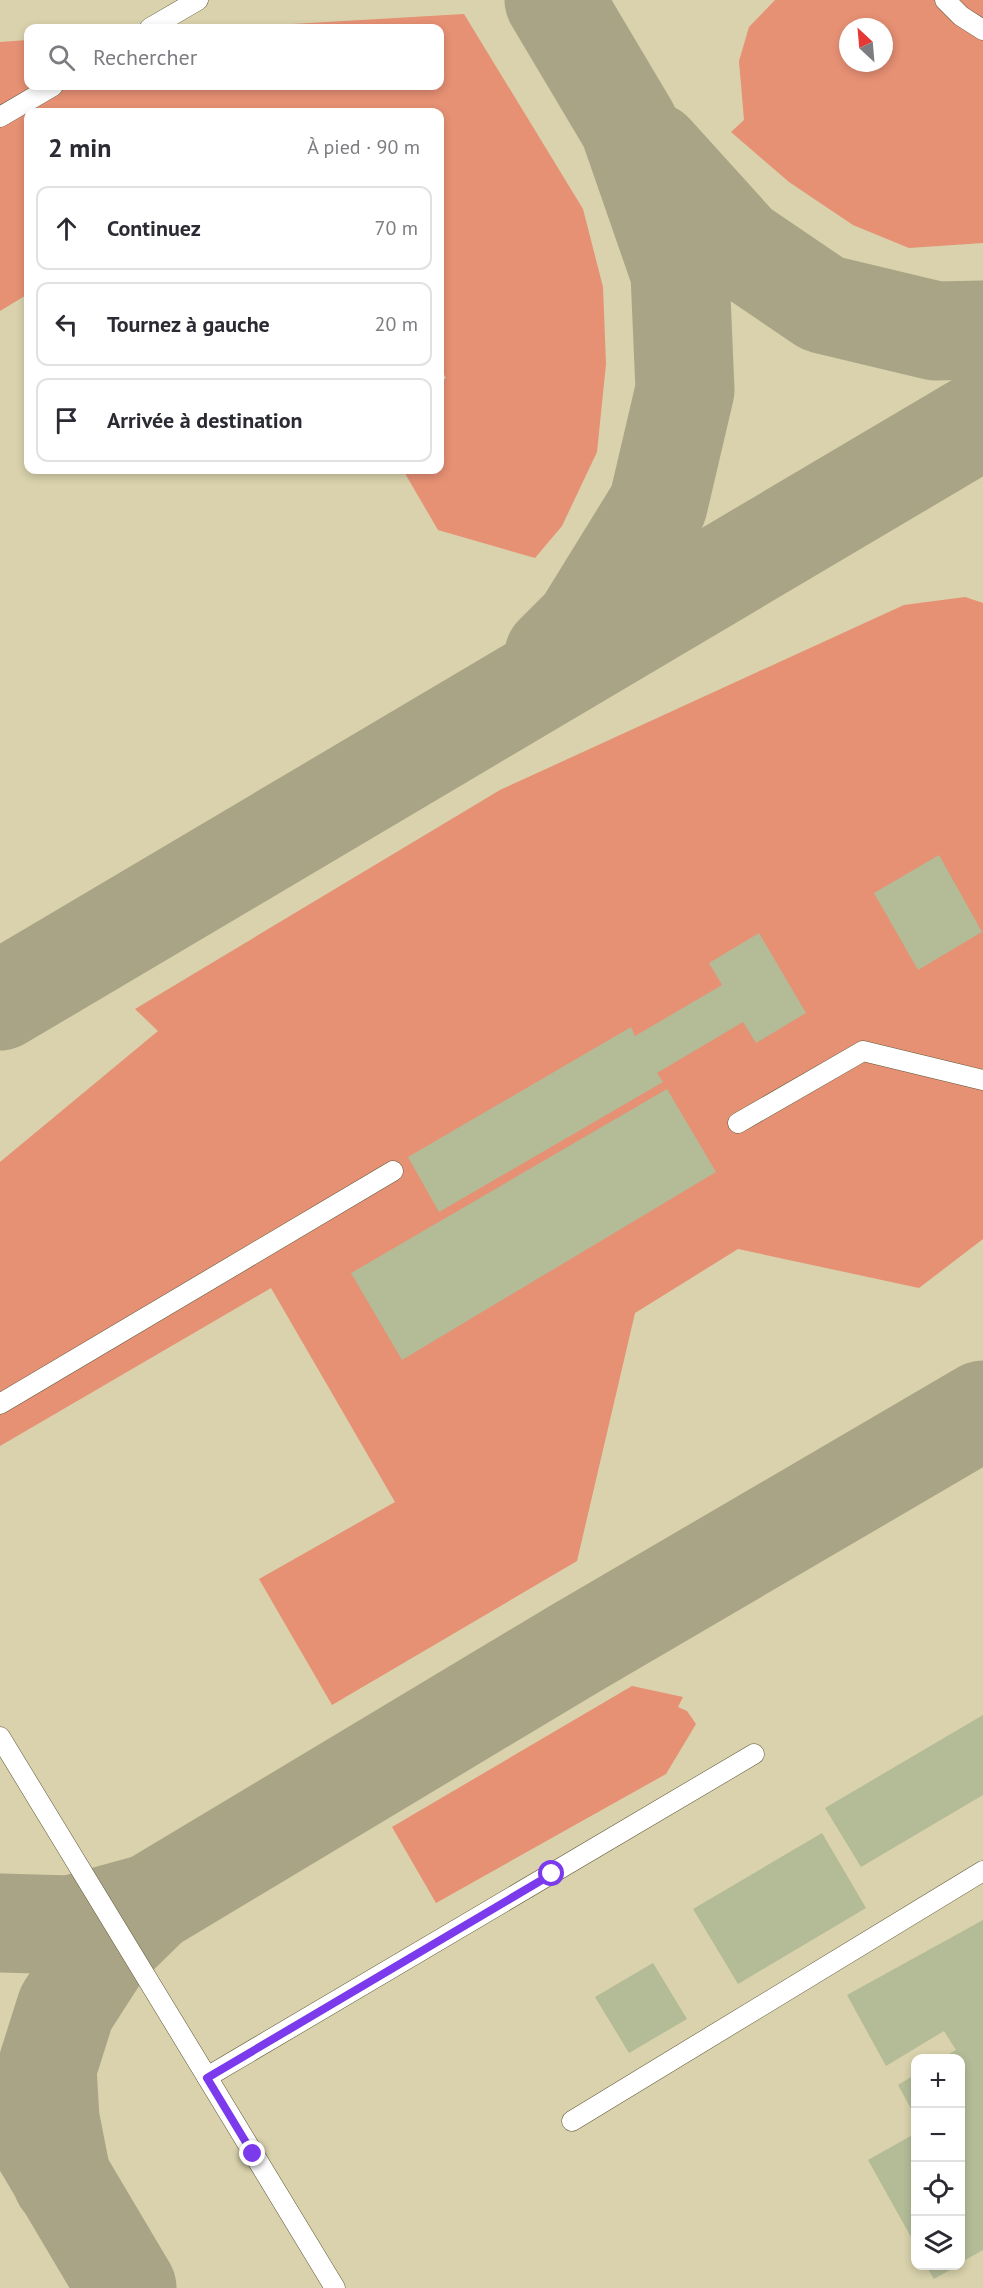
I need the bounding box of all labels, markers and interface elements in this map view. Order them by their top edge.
north arrow [839,18,893,72]
search box [24,24,444,90]
icon: search [45,41,78,74]
text: Rechercher [93,43,197,71]
text: 2 min [48,131,111,164]
text: À pied · 90 m [307,134,420,160]
icon: ahead [50,212,83,245]
text: Continuez [107,214,201,242]
text: 70 m [375,215,418,241]
icon: left [50,308,83,341]
text: Tournez à gauche [107,310,270,338]
text: 20 m [375,311,418,337]
icon: arrive [50,404,83,437]
text: Arrivée à destination [107,406,303,434]
route start [538,1860,564,1886]
map controls [911,2054,965,2270]
button: + [911,2054,965,2108]
button: − [911,2108,965,2162]
route end [239,2140,265,2166]
button: locate [911,2162,965,2216]
button: layers [911,2216,965,2270]

